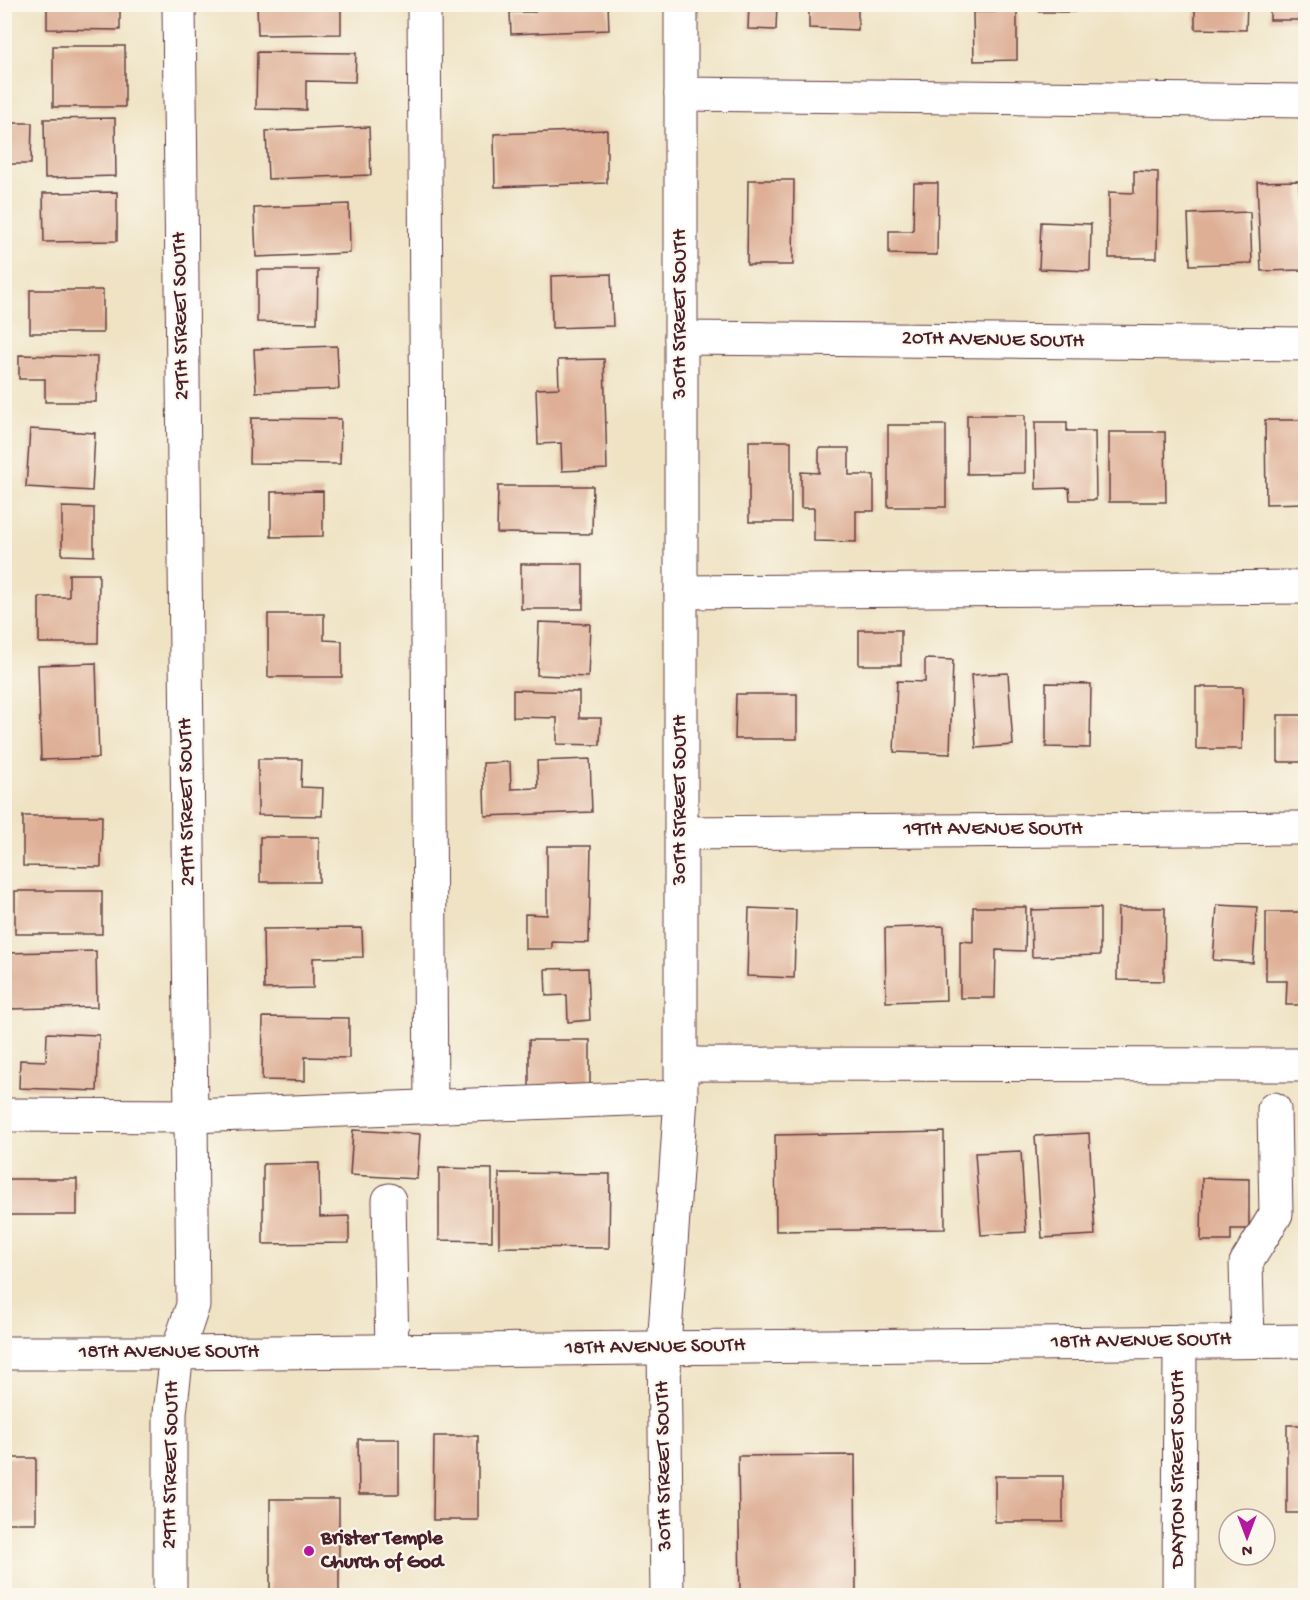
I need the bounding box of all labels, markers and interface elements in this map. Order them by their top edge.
street label: 30TH STREET SOUTH [669,228,694,400]
street label: 29TH STREET SOUTH [168,231,196,400]
street label: 20TH AVENUE SOUTH [901,327,1086,355]
street label: 30TH STREET SOUTH [669,714,694,886]
street label: 29TH STREET SOUTH [174,717,202,886]
street label: 19TH AVENUE SOUTH [902,818,1084,843]
street label: 18TH AVENUE SOUTH [1049,1328,1233,1356]
street label: 18TH AVENUE SOUTH [563,1334,747,1362]
street label: 18TH AVENUE SOUTH [78,1341,260,1366]
street label: DAYTON STREET SOUTH [1167,1369,1192,1570]
street label: 29TH STREET SOUTH [158,1380,186,1549]
street label: 30TH STREET SOUTH [651,1380,679,1552]
north arrow [1217,1507,1277,1567]
place label: Brister Temple Church of God [320,1527,446,1576]
text: N [1241,1539,1252,1558]
marker: Brister Temple Church of God [302,1544,316,1558]

